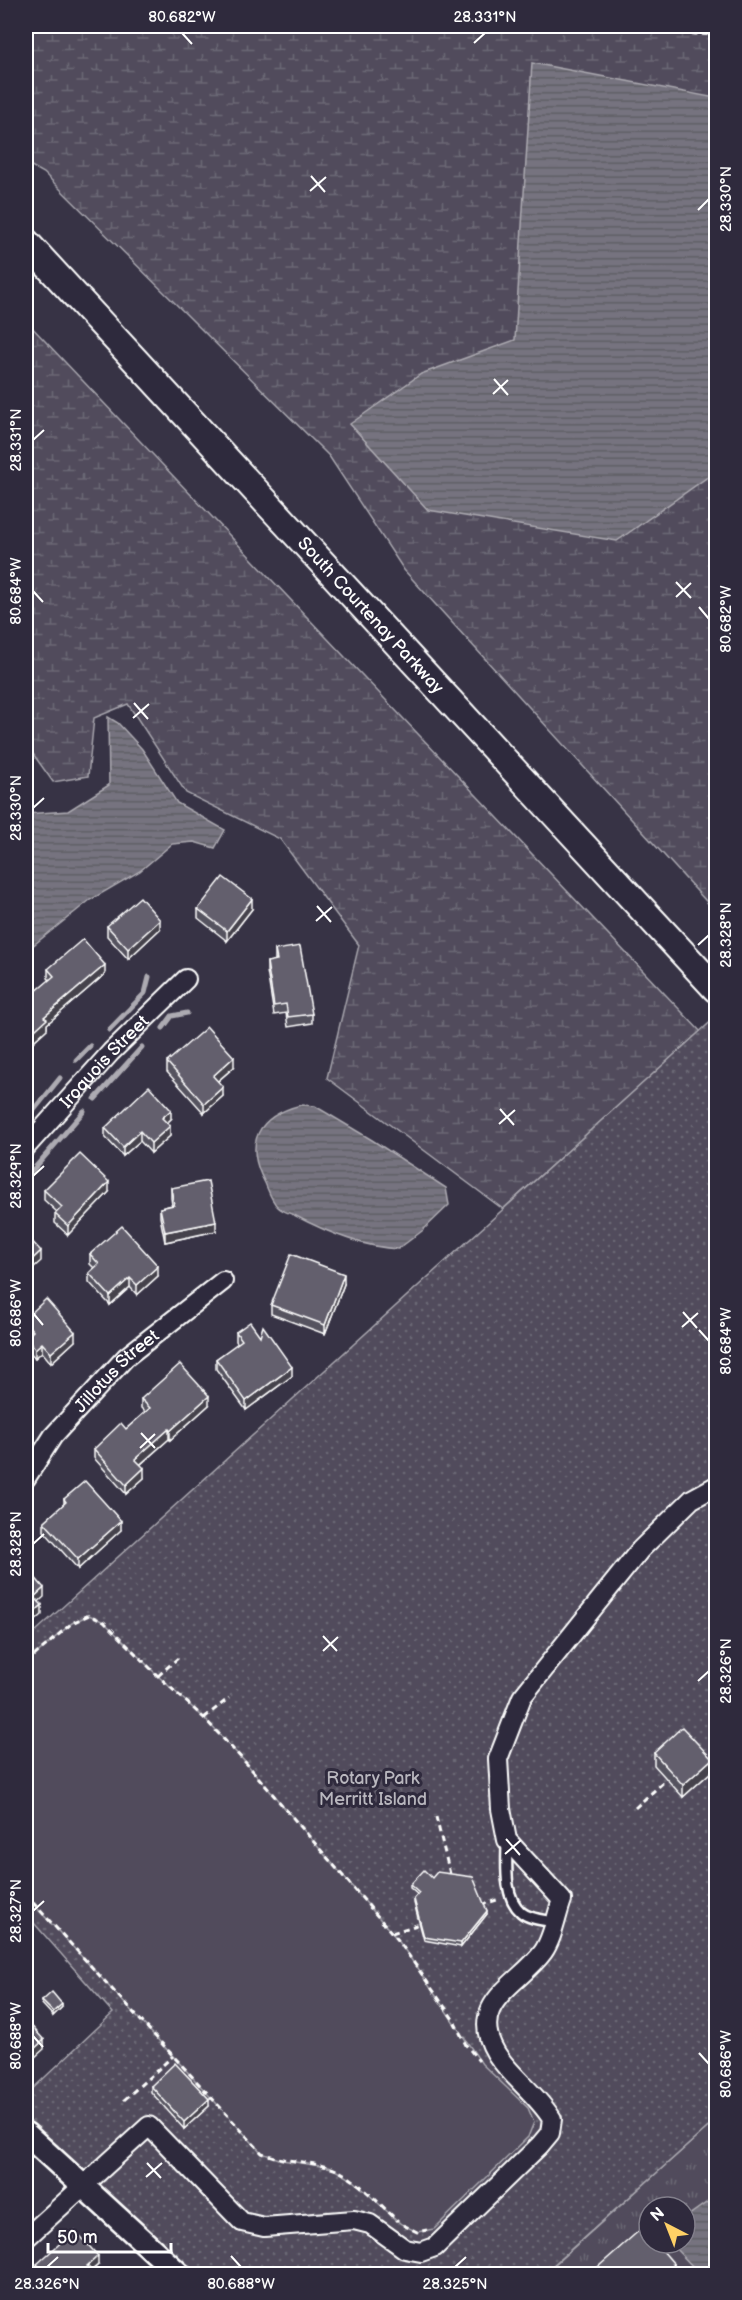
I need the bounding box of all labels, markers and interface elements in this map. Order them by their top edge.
text: 80.682°W [148,8,216,27]
text: 28.331°N [454,8,516,27]
text: 28.330°N [717,166,736,232]
text: 28.331°N [7,409,26,471]
street label: South Courtenay Parkway [293,533,449,698]
text: 80.684°W [7,557,26,625]
text: 80.682°W [717,585,736,653]
text: 28.330°N [7,775,26,841]
text: 28.328°N [717,902,736,968]
street label: Iroquois Street [56,1010,153,1112]
text: 28.329°N [7,1143,26,1209]
text: 80.686°W [7,1279,26,1347]
text: 80.684°W [717,1307,736,1375]
street label: Jillotus Street [70,1325,163,1417]
text: 28.328°N [7,1511,26,1577]
text: 28.326°N [717,1638,736,1704]
park label: Rotary Park Merritt Island [319,1768,427,1810]
text: 28.327°N [7,1879,26,1943]
text: 80.688°W [7,2002,26,2070]
text: 80.686°W [717,2030,736,2098]
north arrow [637,2195,697,2255]
text: N [647,2204,669,2226]
scale bar [48,2216,171,2254]
text: 50 m [57,2227,98,2248]
text: 28.326°N [14,2275,80,2294]
text: 80.688°W [207,2275,275,2294]
text: 28.325°N [422,2275,488,2294]

